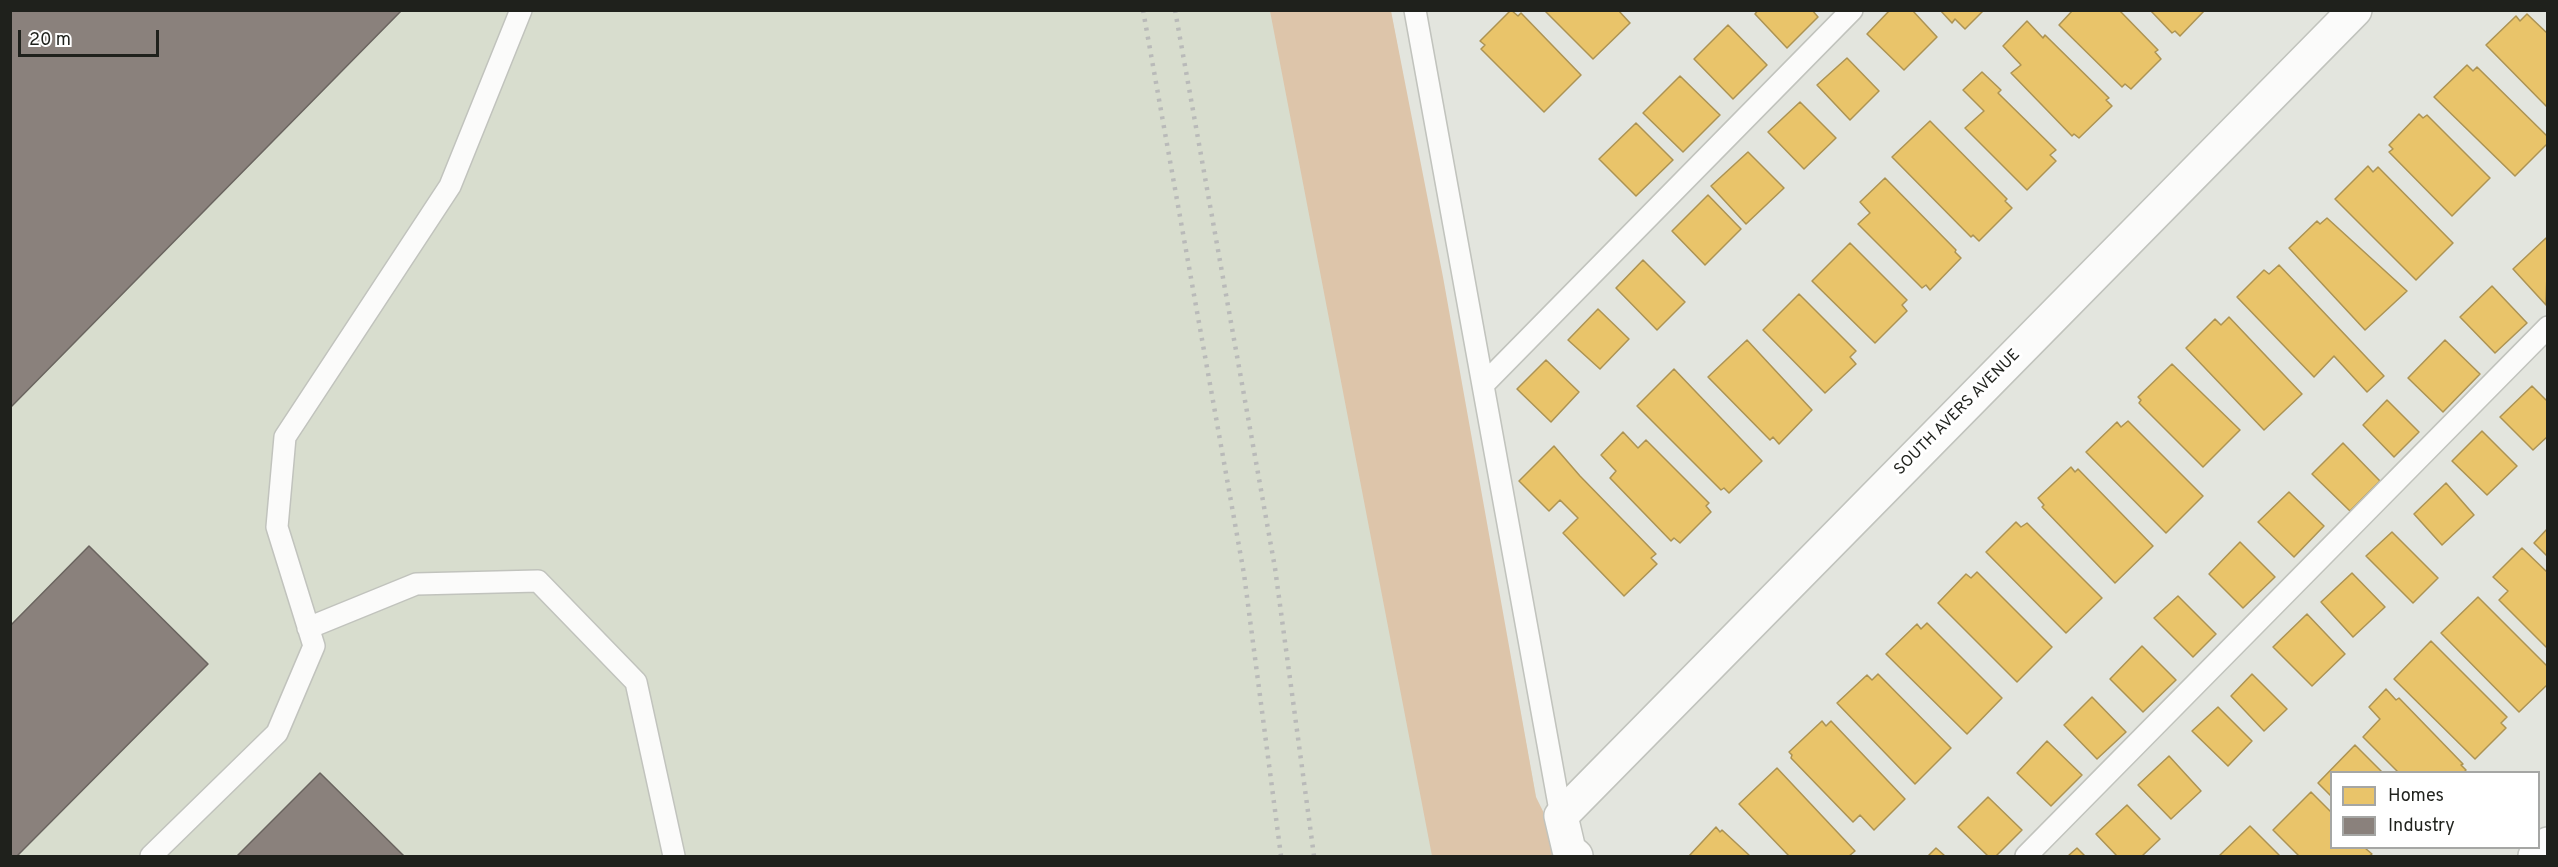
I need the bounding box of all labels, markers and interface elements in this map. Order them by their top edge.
scale bar [21,18,162,56]
text: 20 m [29,29,71,52]
street label: SOUTH AVERS AVENUE [1891,346,2025,480]
legend [2330,771,2540,849]
text: Homes [2388,785,2444,808]
text: Industry [2388,815,2455,838]

